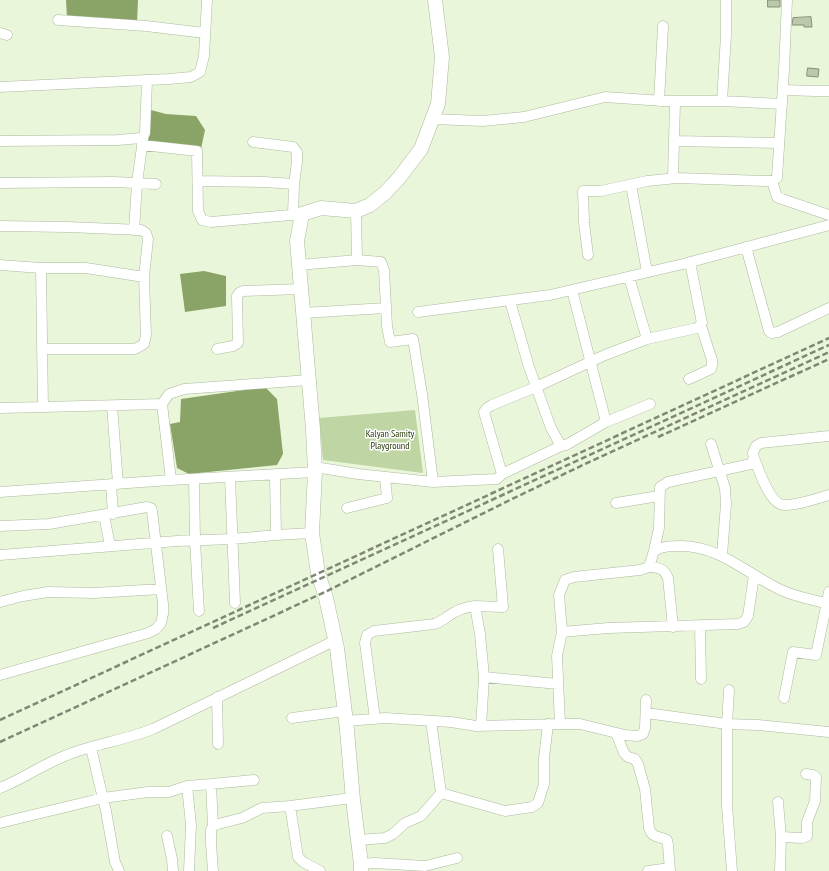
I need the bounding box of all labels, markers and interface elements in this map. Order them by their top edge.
park label: Kalyan Samity Playground [366,428,414,452]

